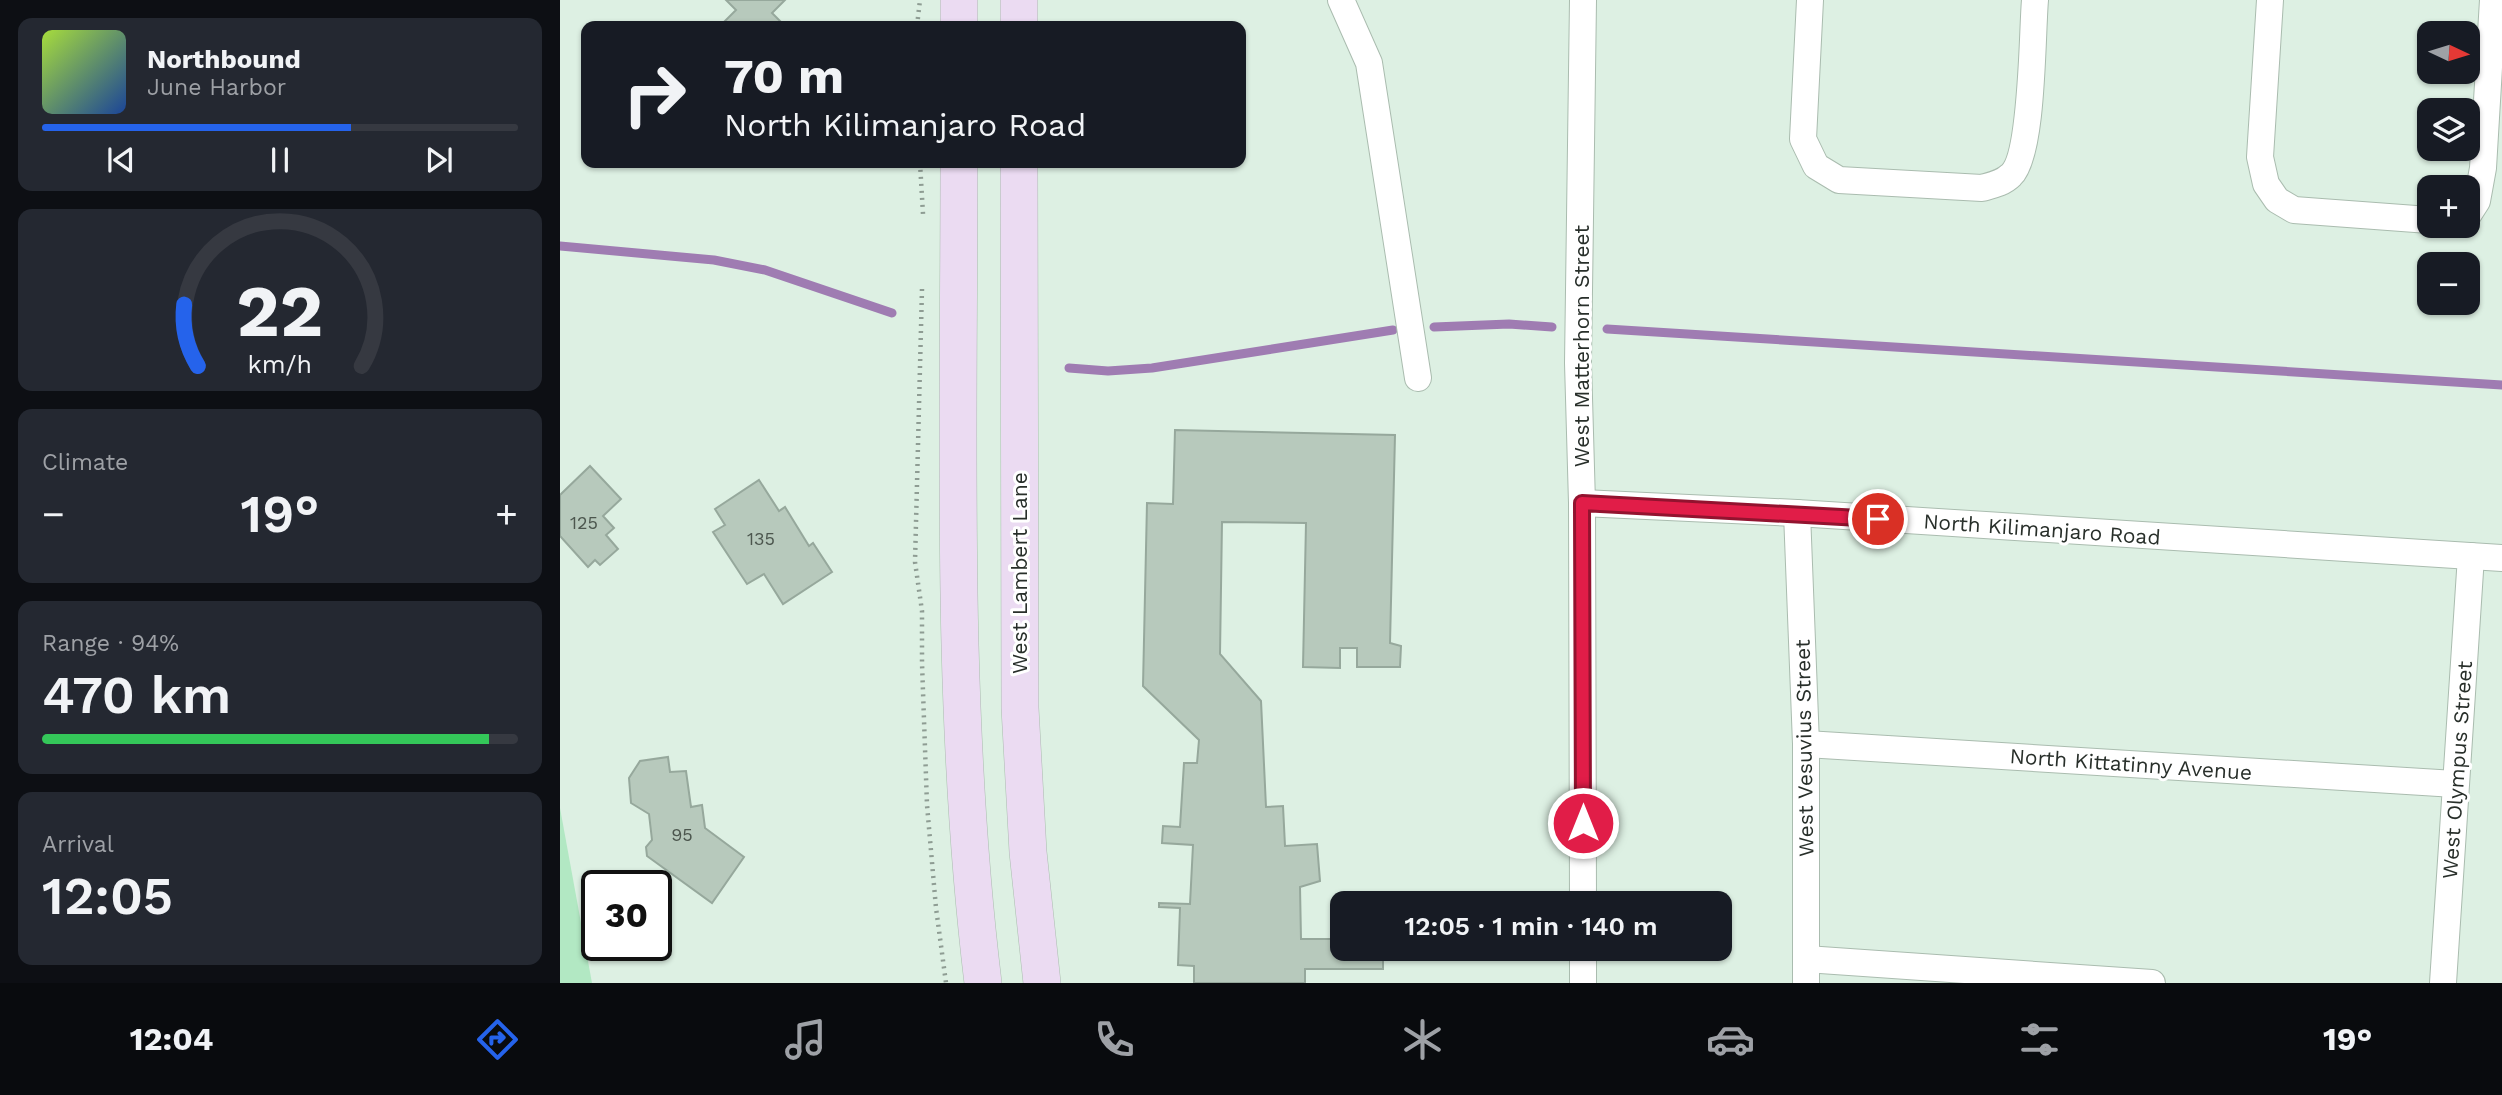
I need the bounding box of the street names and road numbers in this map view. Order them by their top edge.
street label: West Matterhorn Street [1569,225,1594,467]
street label: West Lambert Lane [1007,472,1032,674]
street label: North Kilimanjaro Road [1923,508,2161,550]
street label: West Vesuvius Street [1790,639,1818,857]
street label: West Olympus Street [2437,660,2477,880]
street label: North Kittatinny Avenue [2009,743,2253,785]

